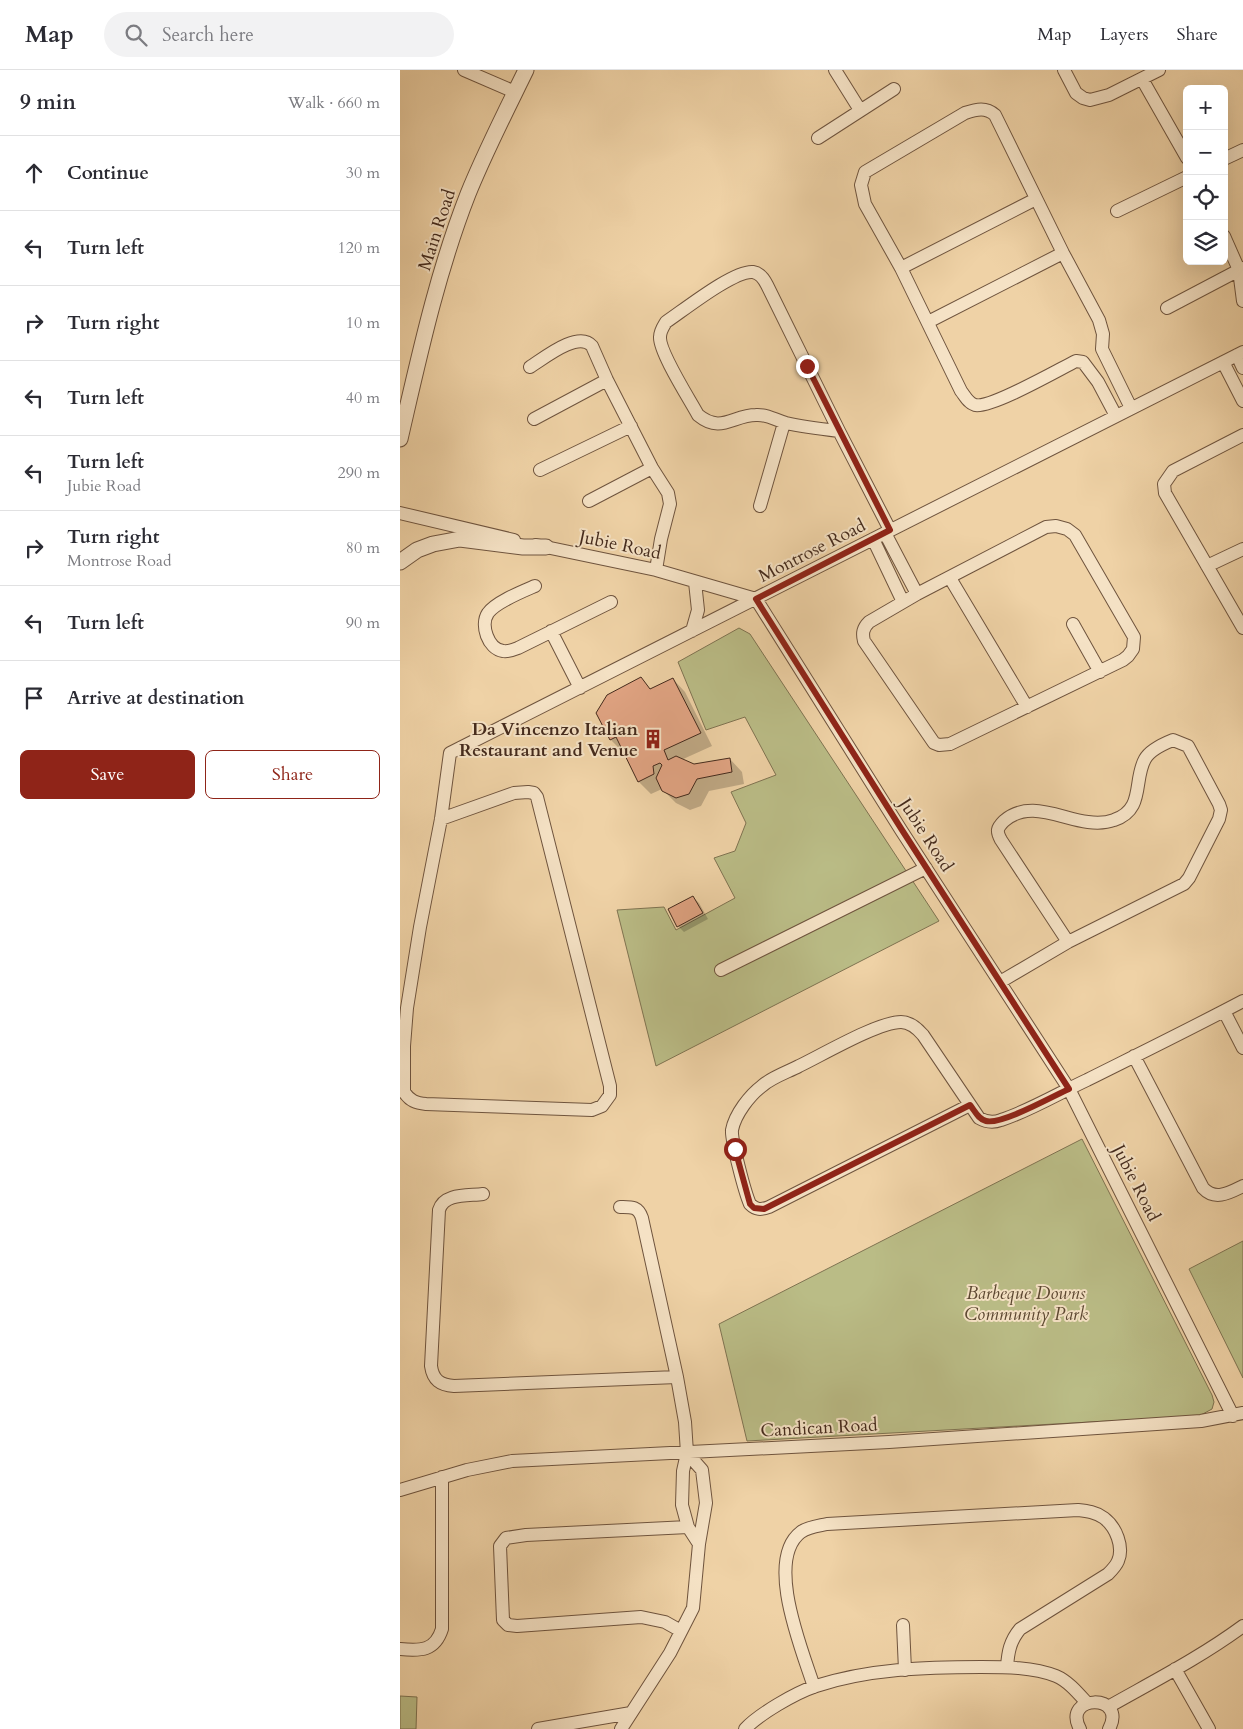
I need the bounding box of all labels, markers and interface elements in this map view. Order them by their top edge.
search box [104,12,454,57]
text: Map [25,18,74,51]
icon: search [122,21,150,49]
text: Search here [162,22,254,48]
text: Map [1037,22,1072,47]
text: Layers [1100,22,1149,47]
text: Share [1177,22,1218,47]
map controls [1183,85,1228,265]
button: + [1183,85,1228,130]
text: 9 min [20,88,76,117]
text: Walk · 660 m [288,92,380,114]
button: − [1183,130,1228,175]
icon: ahead [20,159,48,187]
text: Continue [67,160,149,186]
text: 30 m [346,162,380,184]
button: locate [1183,175,1228,220]
street label: Main Road [412,186,462,274]
button: layers [1183,220,1228,265]
icon: left [20,234,48,262]
text: Turn left [67,235,144,261]
text: 120 m [338,237,380,259]
icon: right [20,309,48,337]
text: Turn right [67,310,159,336]
text: 10 m [346,312,380,334]
route end [796,355,819,378]
icon: left [20,384,48,412]
text: Turn left [67,385,144,411]
text: 40 m [346,387,380,409]
text: Turn left [67,449,144,475]
icon: left [20,459,48,487]
text: 290 m [338,462,380,484]
text: Jubie Road [67,475,141,497]
street label: Montrose Road [754,513,870,589]
street label: Jubie Road [574,523,664,566]
text: Turn right [67,524,159,550]
icon: right [20,534,48,562]
text: 80 m [346,537,380,559]
text: Montrose Road [67,550,171,572]
icon: left [20,609,48,637]
text: Turn left [67,610,144,636]
text: 90 m [346,612,380,634]
icon: arrive [20,684,48,712]
text: Arrive at destination [67,685,244,711]
place label: Da Vincenzo Italian Restaurant and Venue [459,717,638,763]
building icon: Da Vincenzo Italian Restaurant and Venue [642,728,664,750]
button: Save [20,750,195,799]
button: Share [205,750,380,799]
street label: Jubie Road [891,791,959,877]
route start [724,1138,747,1161]
street label: Jubie Road [1105,1138,1166,1226]
park label: Barbeque Downs Community Park [964,1281,1088,1327]
street label: Candican Road [760,1412,879,1444]

